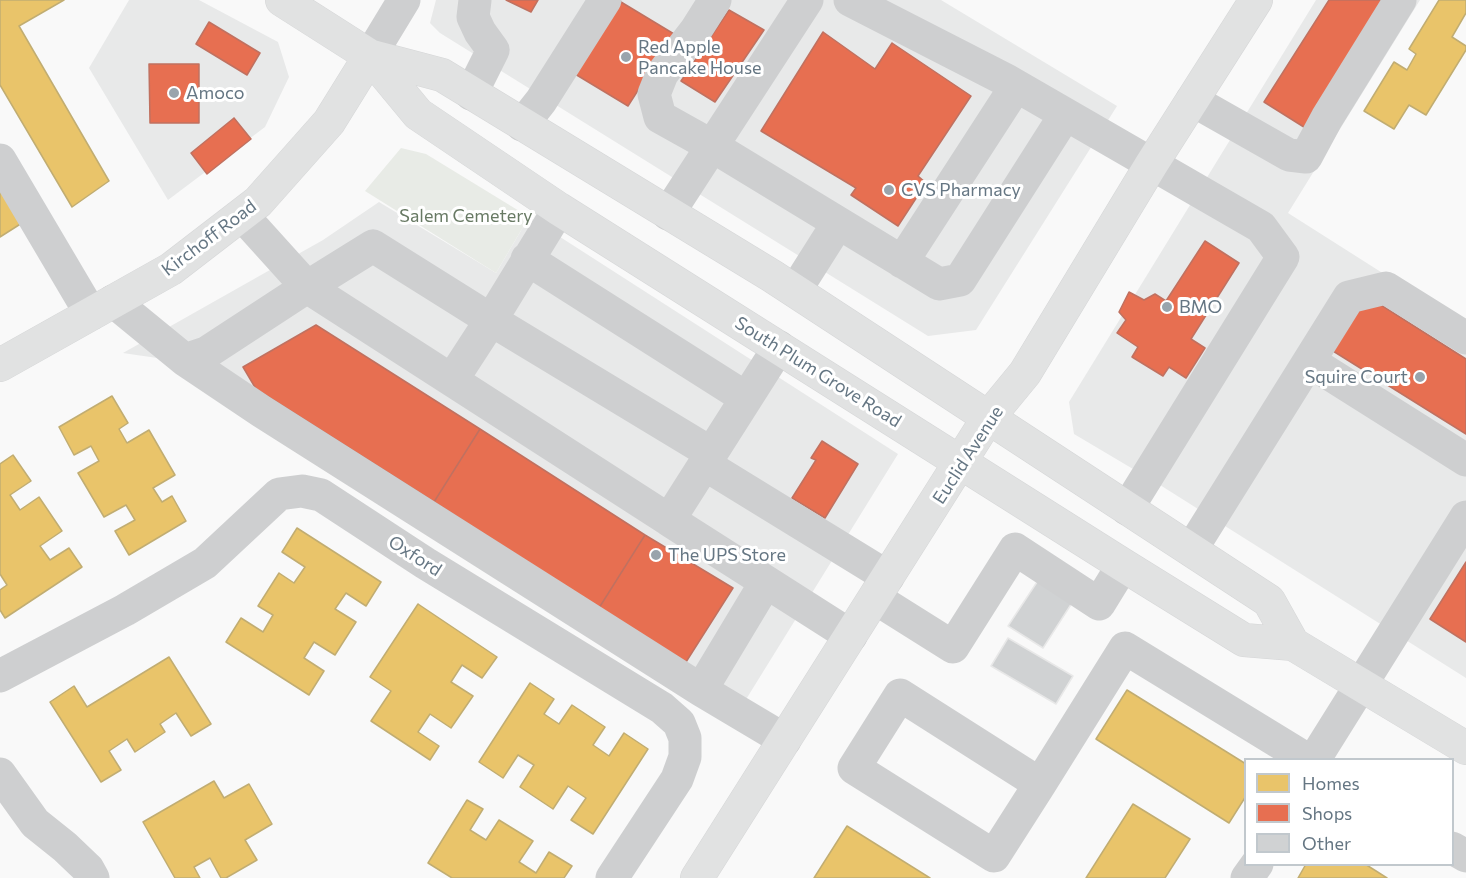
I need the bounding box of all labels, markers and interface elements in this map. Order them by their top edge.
place label: Red Apple Pancake House [638,36,762,78]
marker: Red Apple Pancake House [619,50,633,64]
place label: Amoco [186,82,245,104]
marker: Amoco [167,86,181,100]
place label: CVS Pharmacy [901,179,1021,201]
marker: CVS Pharmacy [882,183,896,197]
street label: Kirchoff Road [157,195,261,281]
park label: Salem Cemetery [399,205,533,227]
place label: BMO [1179,296,1222,318]
marker: BMO [1160,300,1174,314]
street label: South Plum Grove Road [731,312,905,432]
place label: Squire Court [1305,366,1408,388]
marker: Squire Court [1413,370,1427,384]
street label: Euclid Avenue [928,402,1008,508]
street label: Oxford [384,531,446,581]
place label: The UPS Store [668,544,786,566]
marker: The UPS Store [649,548,663,562]
legend [1244,758,1454,866]
text: Homes [1302,772,1360,794]
text: Shops [1302,802,1352,824]
text: Other [1302,832,1351,854]

